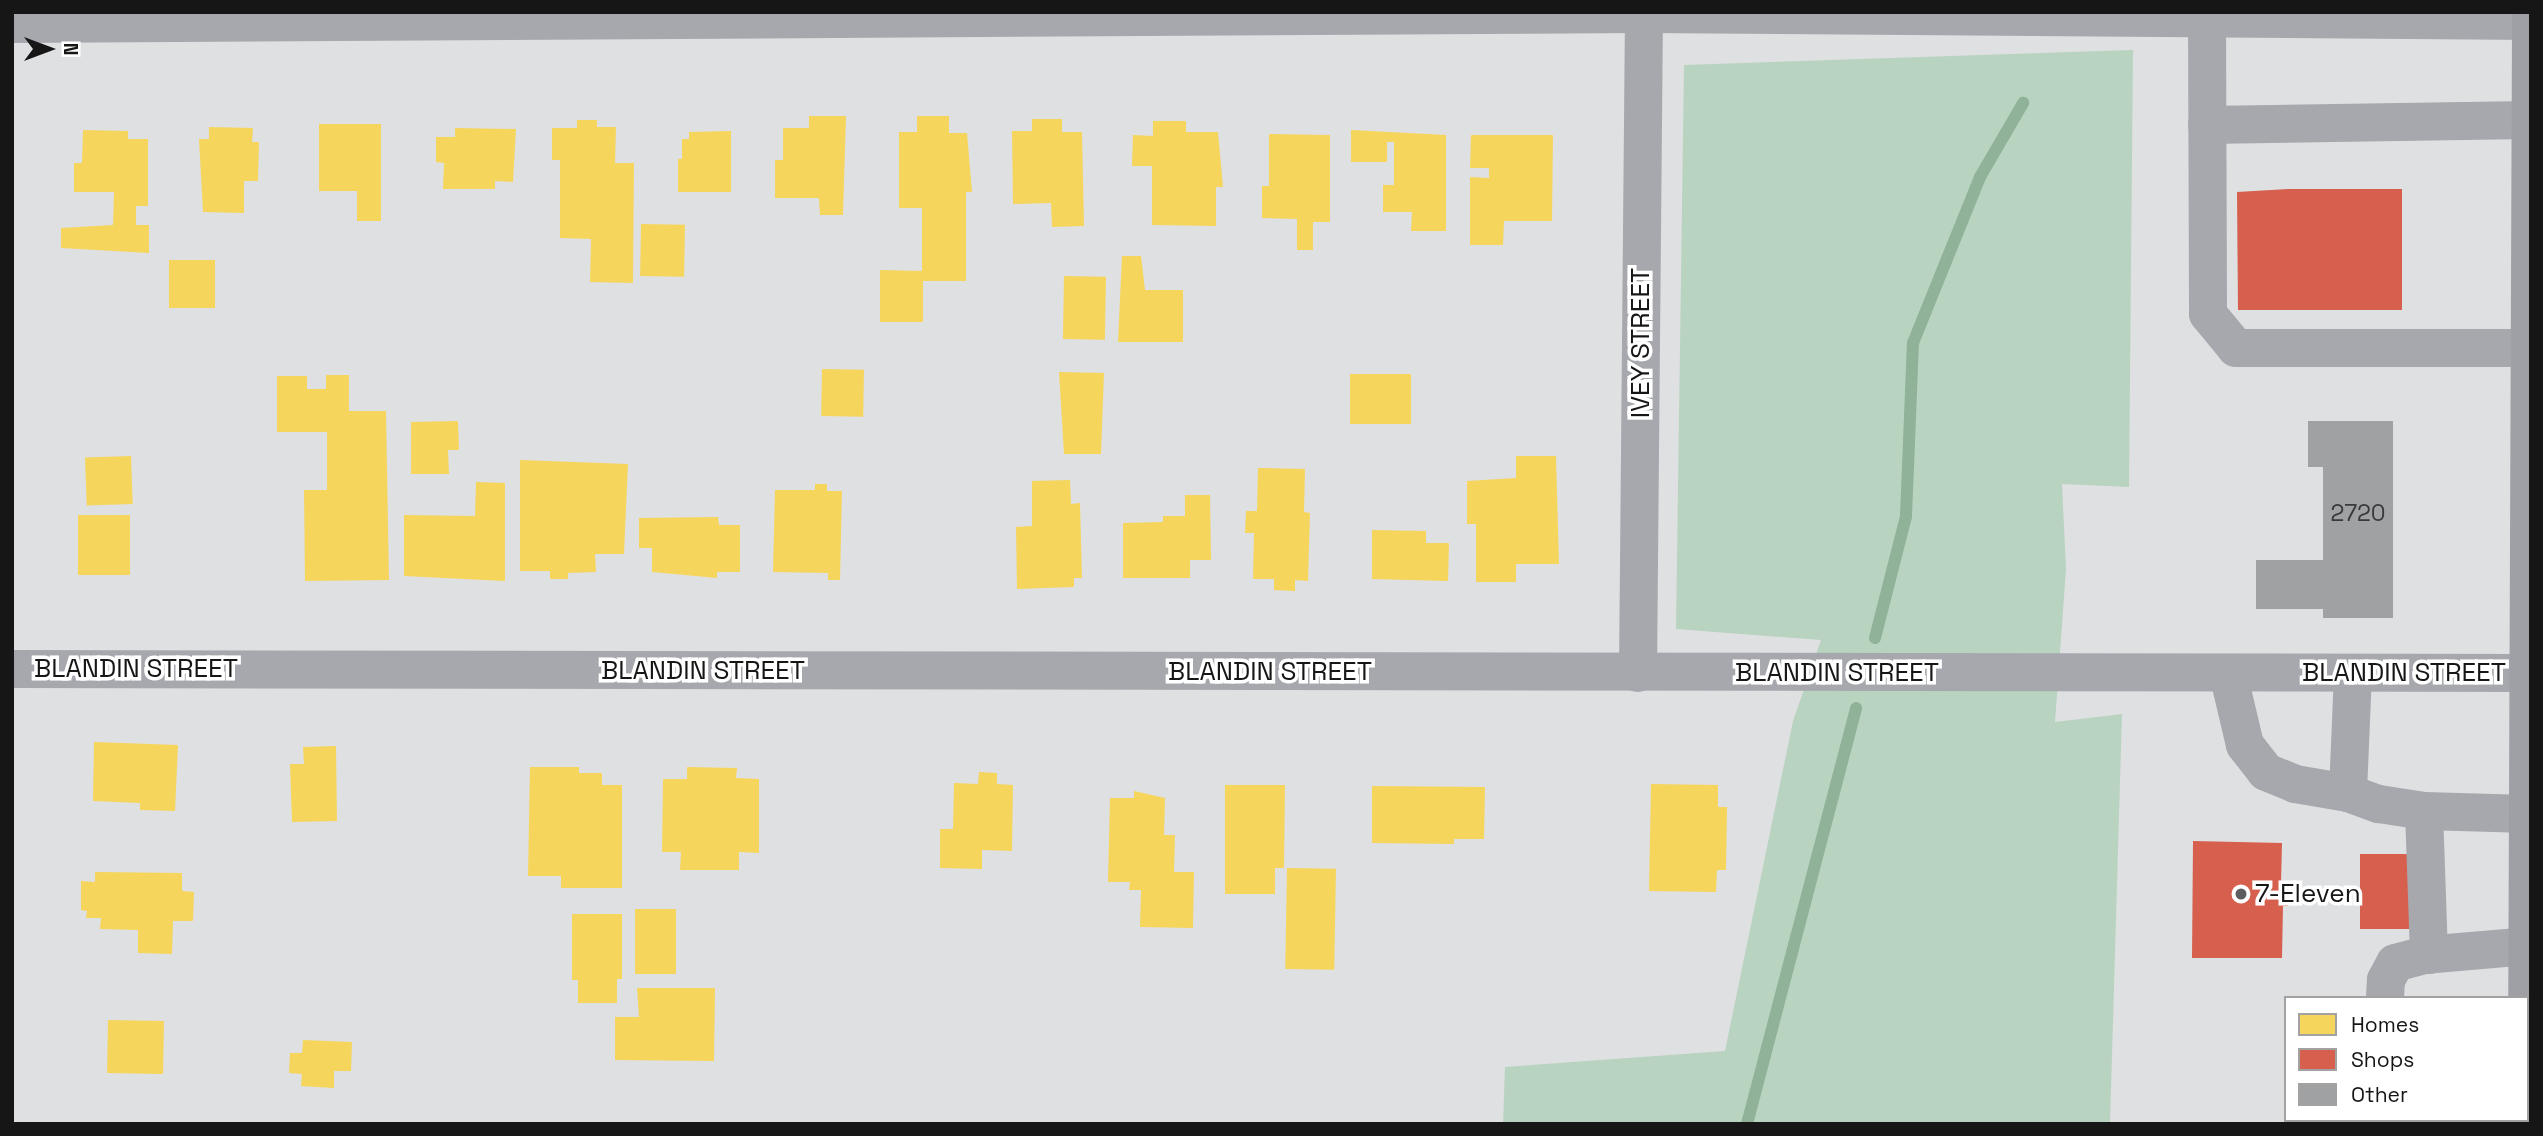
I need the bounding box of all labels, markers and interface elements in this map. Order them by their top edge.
north arrow [14,14,84,84]
text: N [58,43,83,55]
street label: IVEY STREET [1625,267,1657,419]
house number: 2720 [2330,499,2386,527]
street label: BLANDIN STREET [34,653,238,685]
street label: BLANDIN STREET [601,655,805,687]
street label: BLANDIN STREET [1168,656,1372,688]
street label: BLANDIN STREET [1735,657,1939,689]
street label: BLANDIN STREET [2302,657,2506,689]
place label: 7-Eleven [2255,878,2361,910]
marker: 7-Eleven [2233,886,2249,902]
legend [2284,996,2529,1122]
text: Homes [2351,1011,2419,1038]
text: Shops [2351,1046,2414,1073]
text: Other [2351,1081,2408,1108]

